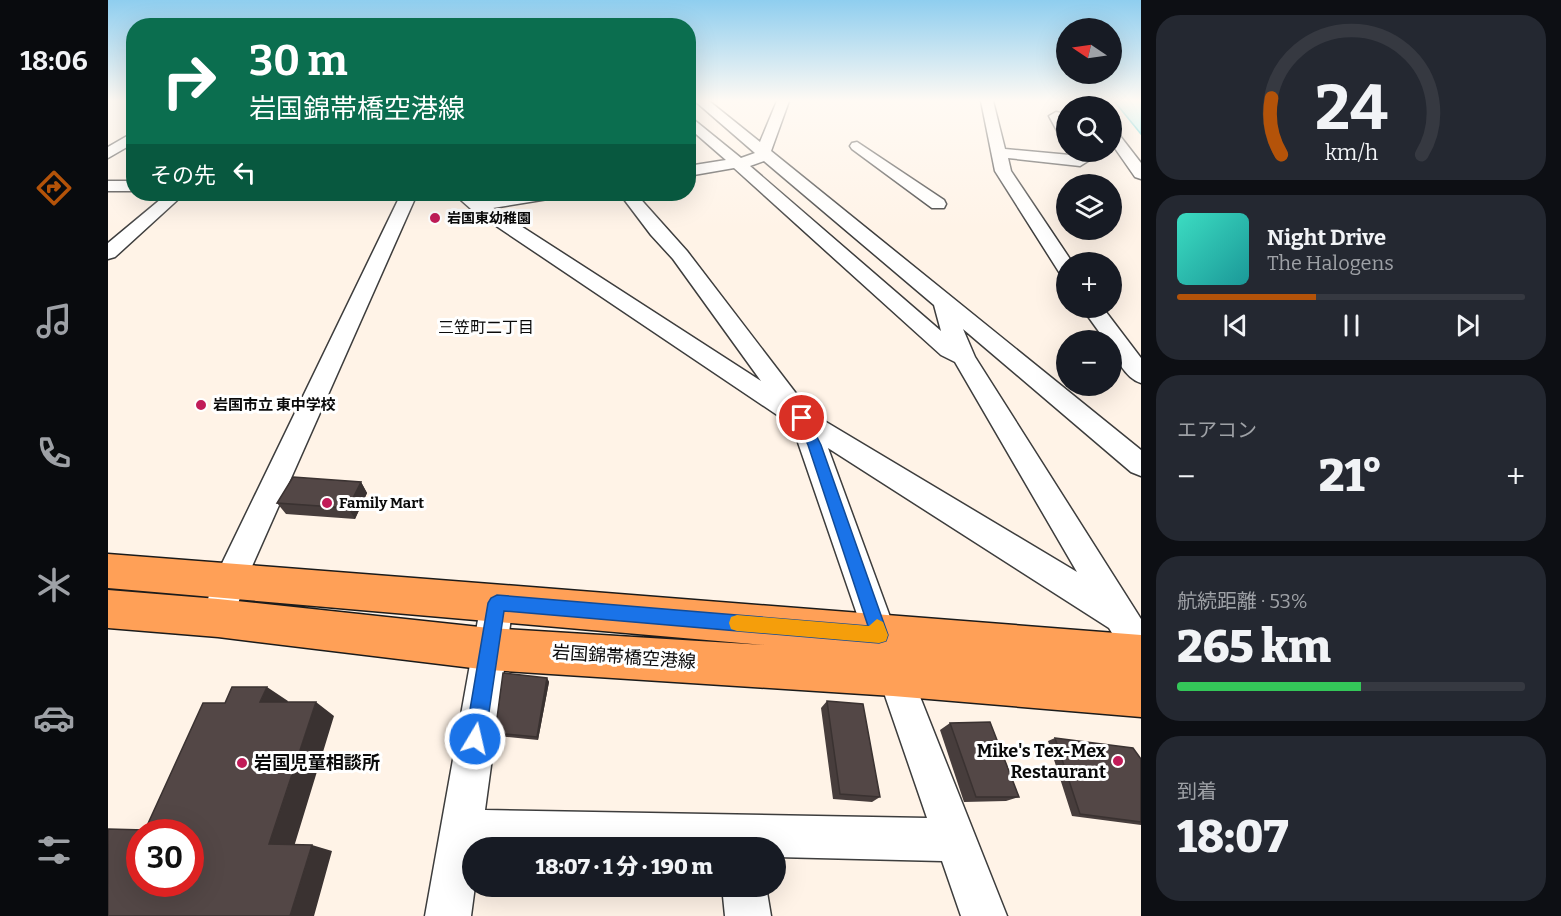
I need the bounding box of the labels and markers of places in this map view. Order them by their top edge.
place label: 岩国東幼稚園 [447,210,531,227]
marker: 岩国東幼稚園 [428,211,442,225]
pin [776,392,827,443]
place label: 岩国市立 東中学校 [213,396,336,414]
marker: 岩国市立 東中学校 [194,398,208,412]
place label: Family Mart [339,494,424,512]
marker: Family Mart [320,496,334,510]
place label: Mike's Tex-Mex Restaurant [977,740,1107,783]
place label: 岩国児童相談所 [254,752,380,774]
marker: Mike's Tex-Mex Restaurant [1111,754,1125,768]
marker: 岩国児童相談所 [235,756,249,770]

